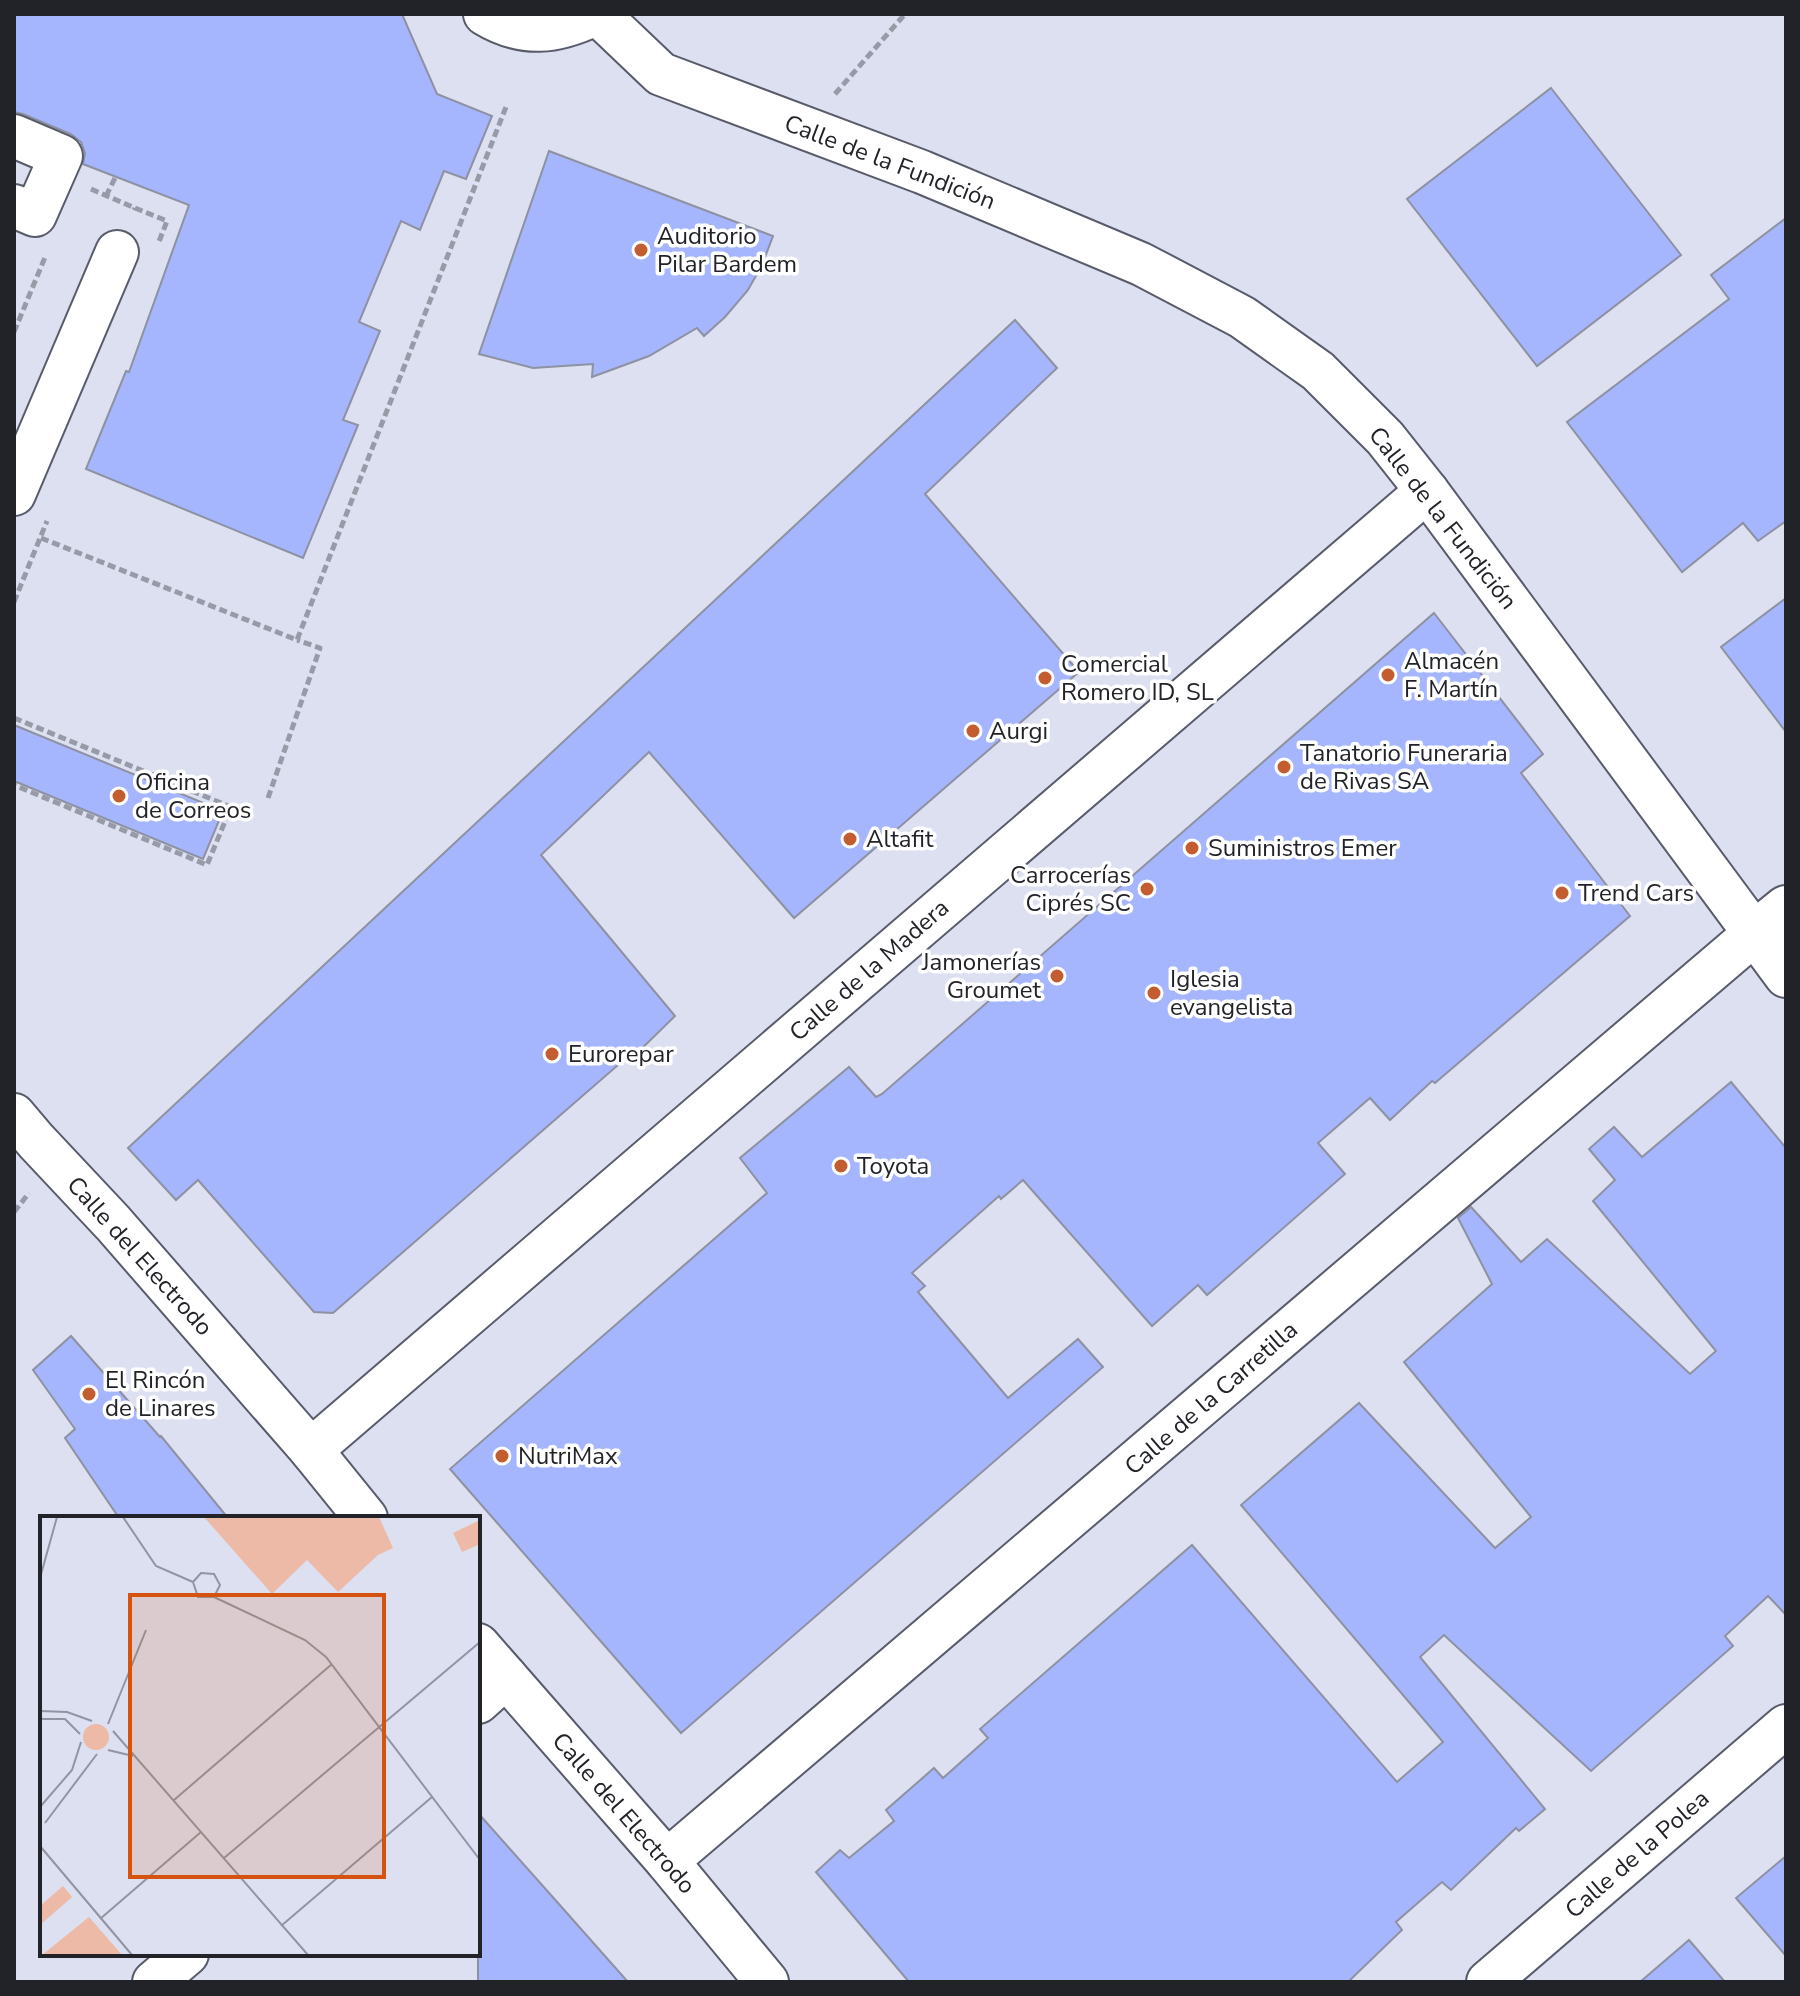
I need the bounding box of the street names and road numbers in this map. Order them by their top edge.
street label: Calle de la Fundición [780,107,1000,217]
street label: Calle de la Fundición [1362,420,1524,616]
street label: Calle de la Madera [782,892,956,1048]
street label: Calle del Electrodo [60,1170,220,1342]
street label: Calle de la Carretilla [1118,1314,1304,1482]
street label: Calle del Electrodo [545,1726,703,1900]
street label: Calle de la Polea [1558,1783,1716,1925]

